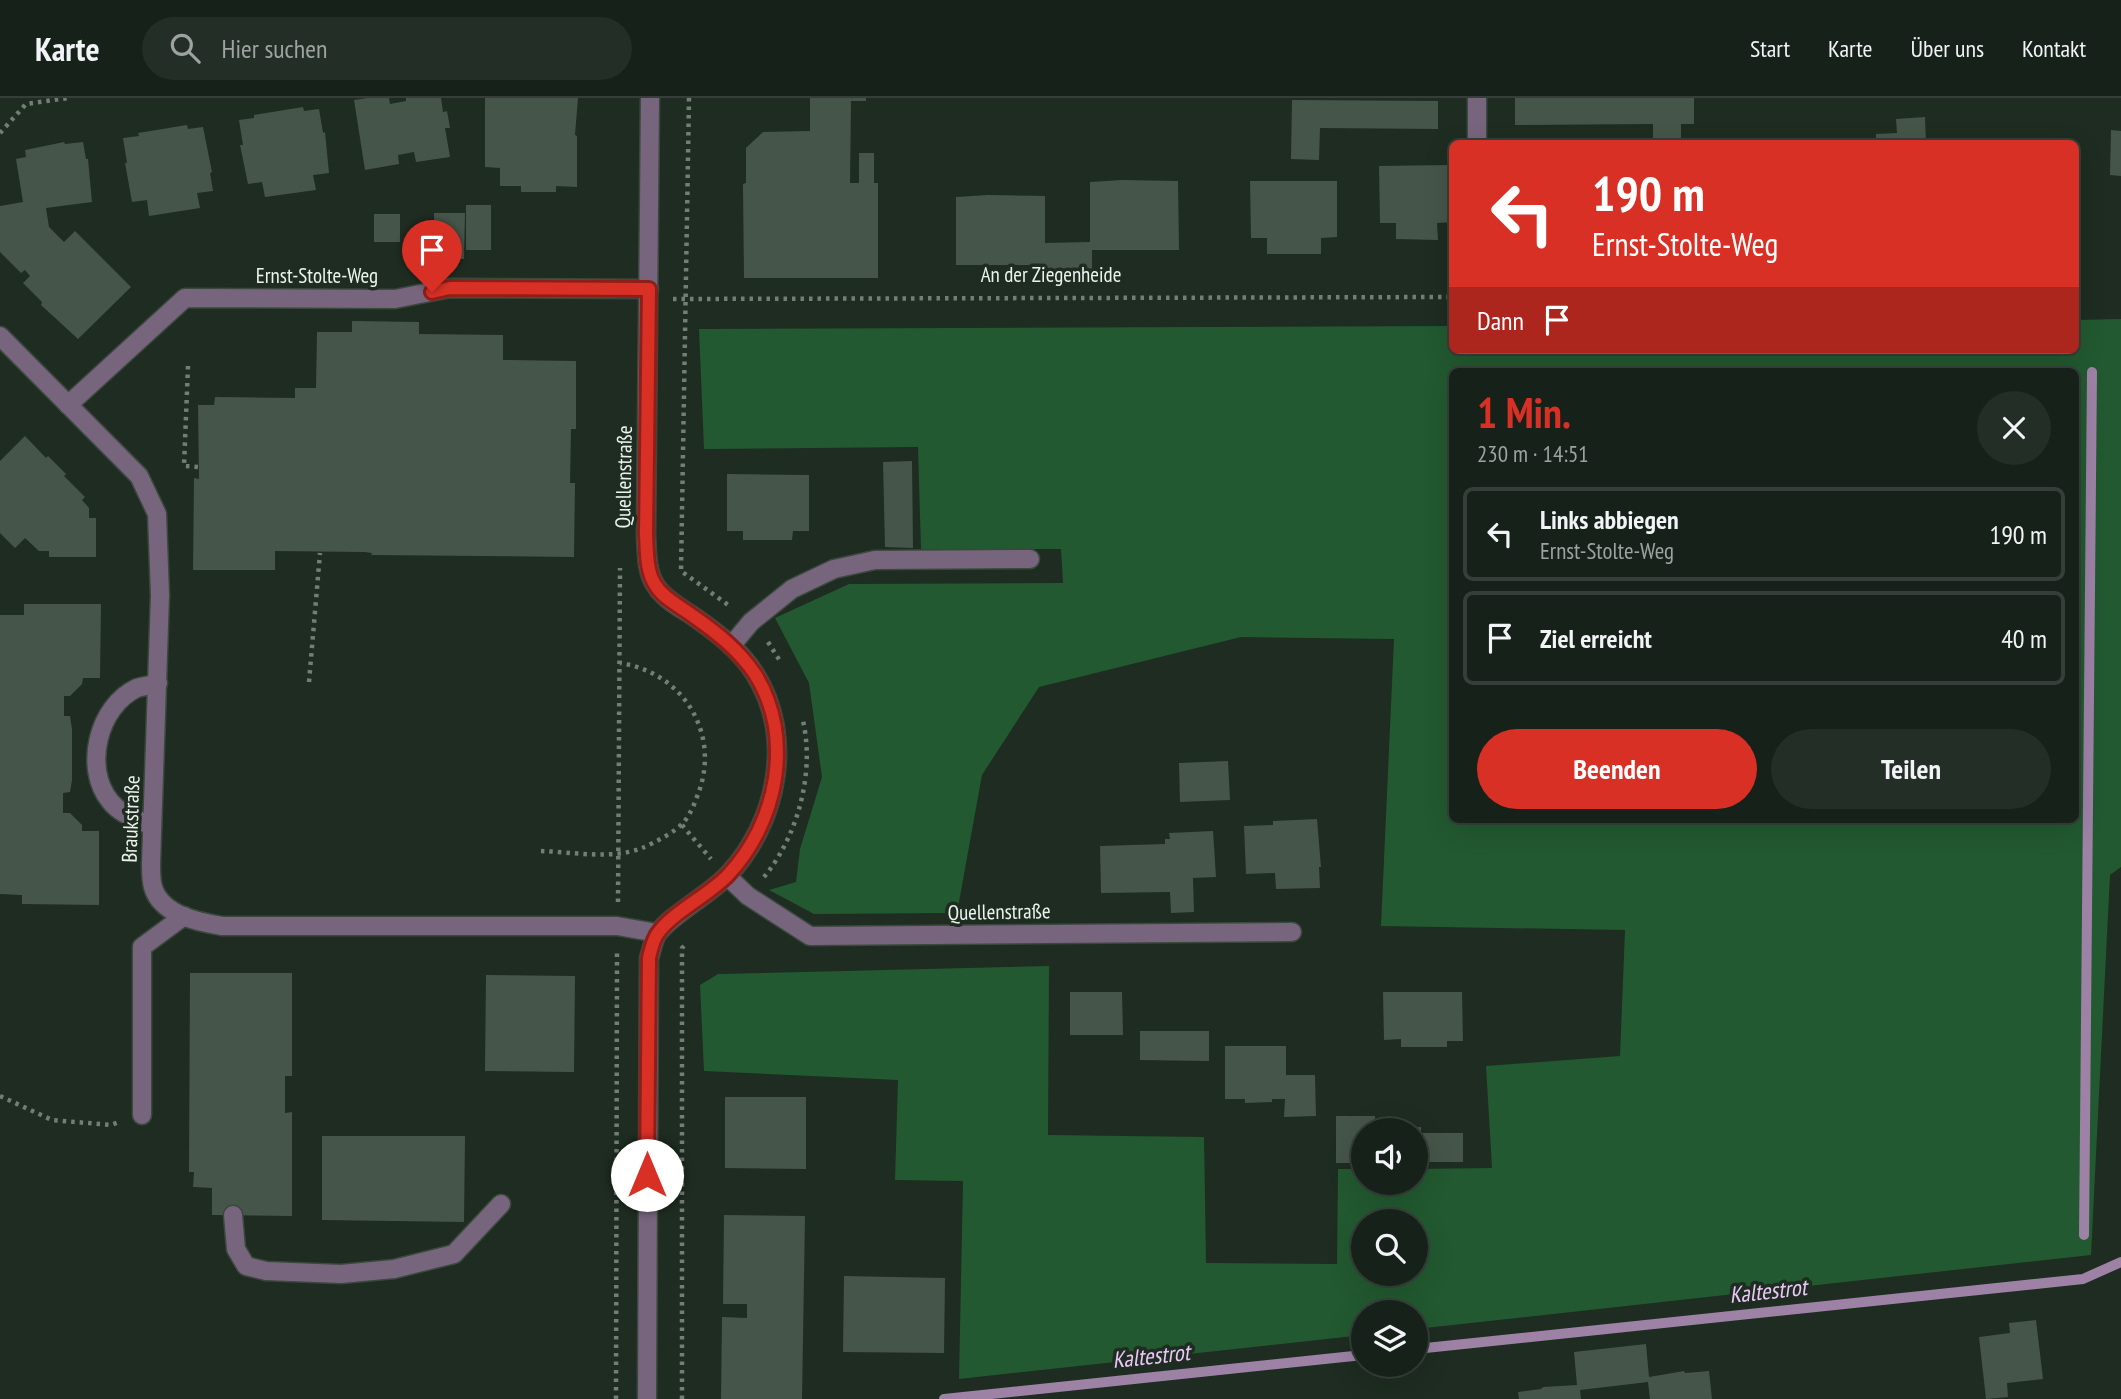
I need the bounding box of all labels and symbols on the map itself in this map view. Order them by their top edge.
pin [402,220,462,292]
street label: An der Ziegenheide [981,261,1121,288]
street label: Ernst-Stolte-Weg [256,262,378,289]
street label: Quellenstraße [609,425,638,529]
street label: Braukstraße [115,775,146,863]
street label: Quellenstraße [947,897,1051,926]
position arrow [610,1138,684,1212]
water label: Kaltestrot [1728,1272,1811,1309]
water label: Kaltestrot [1111,1337,1194,1374]

